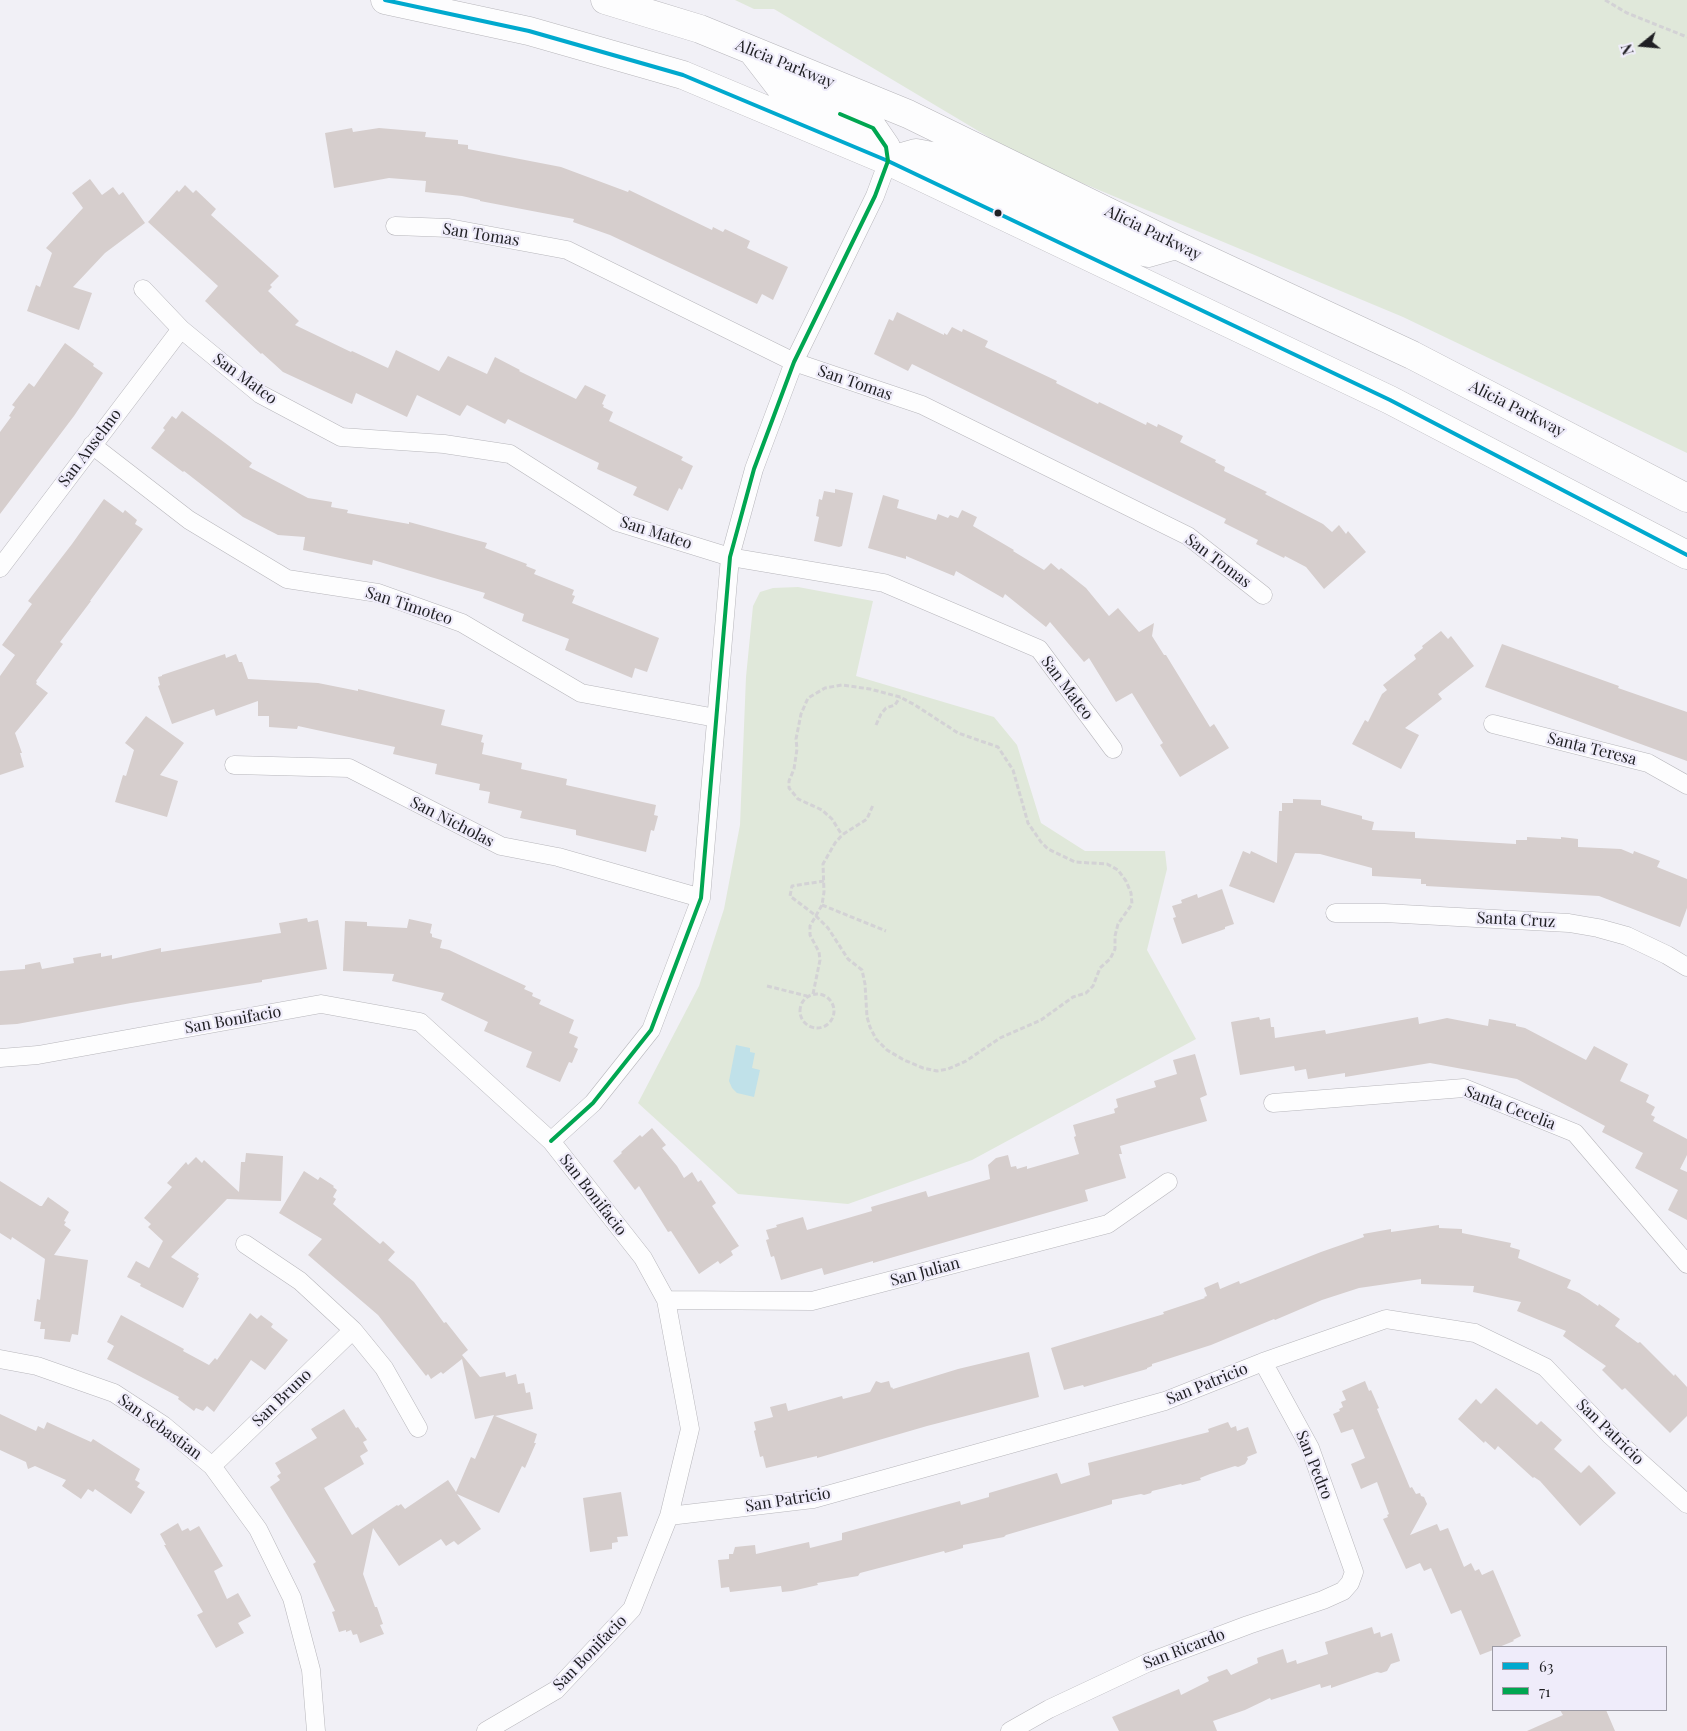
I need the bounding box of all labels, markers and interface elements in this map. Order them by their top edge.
north arrow [1617,20,1667,70]
street label: Alicia Parkway [733,35,837,93]
text: N [1617,42,1638,57]
street label: Alicia Parkway [1102,201,1204,265]
unlabelled marker [993,208,1003,218]
street label: San Tomas [441,219,521,251]
street label: San Mateo [209,349,281,409]
street label: San Tomas [815,361,895,405]
street label: Alicia Parkway [1466,377,1568,441]
street label: San Anselmo [54,405,126,491]
street label: San Mateo [618,512,694,554]
street label: San Tomas [1181,530,1255,592]
street label: San Timoteo [363,583,455,629]
street label: San Mateo [1037,652,1097,724]
street label: Santa Teresa [1545,729,1639,769]
street label: San Nicholas [407,793,497,851]
street label: Santa Cruz [1476,908,1556,932]
street label: San Bonifacio [183,1002,283,1038]
street label: Santa Cecelia [1462,1082,1558,1134]
street label: San Bonifacio [555,1151,631,1239]
street label: San Julian [888,1254,962,1290]
street label: San Patricio [1164,1359,1250,1409]
street label: San Bruno [248,1365,316,1431]
street label: San Sebastian [114,1390,206,1464]
street label: San Patricio [1572,1395,1648,1469]
street label: San Pedro [1292,1428,1336,1502]
street label: San Patricio [744,1484,832,1516]
street label: San Bonifacio [549,1611,631,1695]
street label: San Ricardo [1141,1625,1227,1673]
legend [1492,1646,1667,1711]
text: 63 [1539,1656,1554,1676]
text: 71 [1539,1681,1551,1701]

